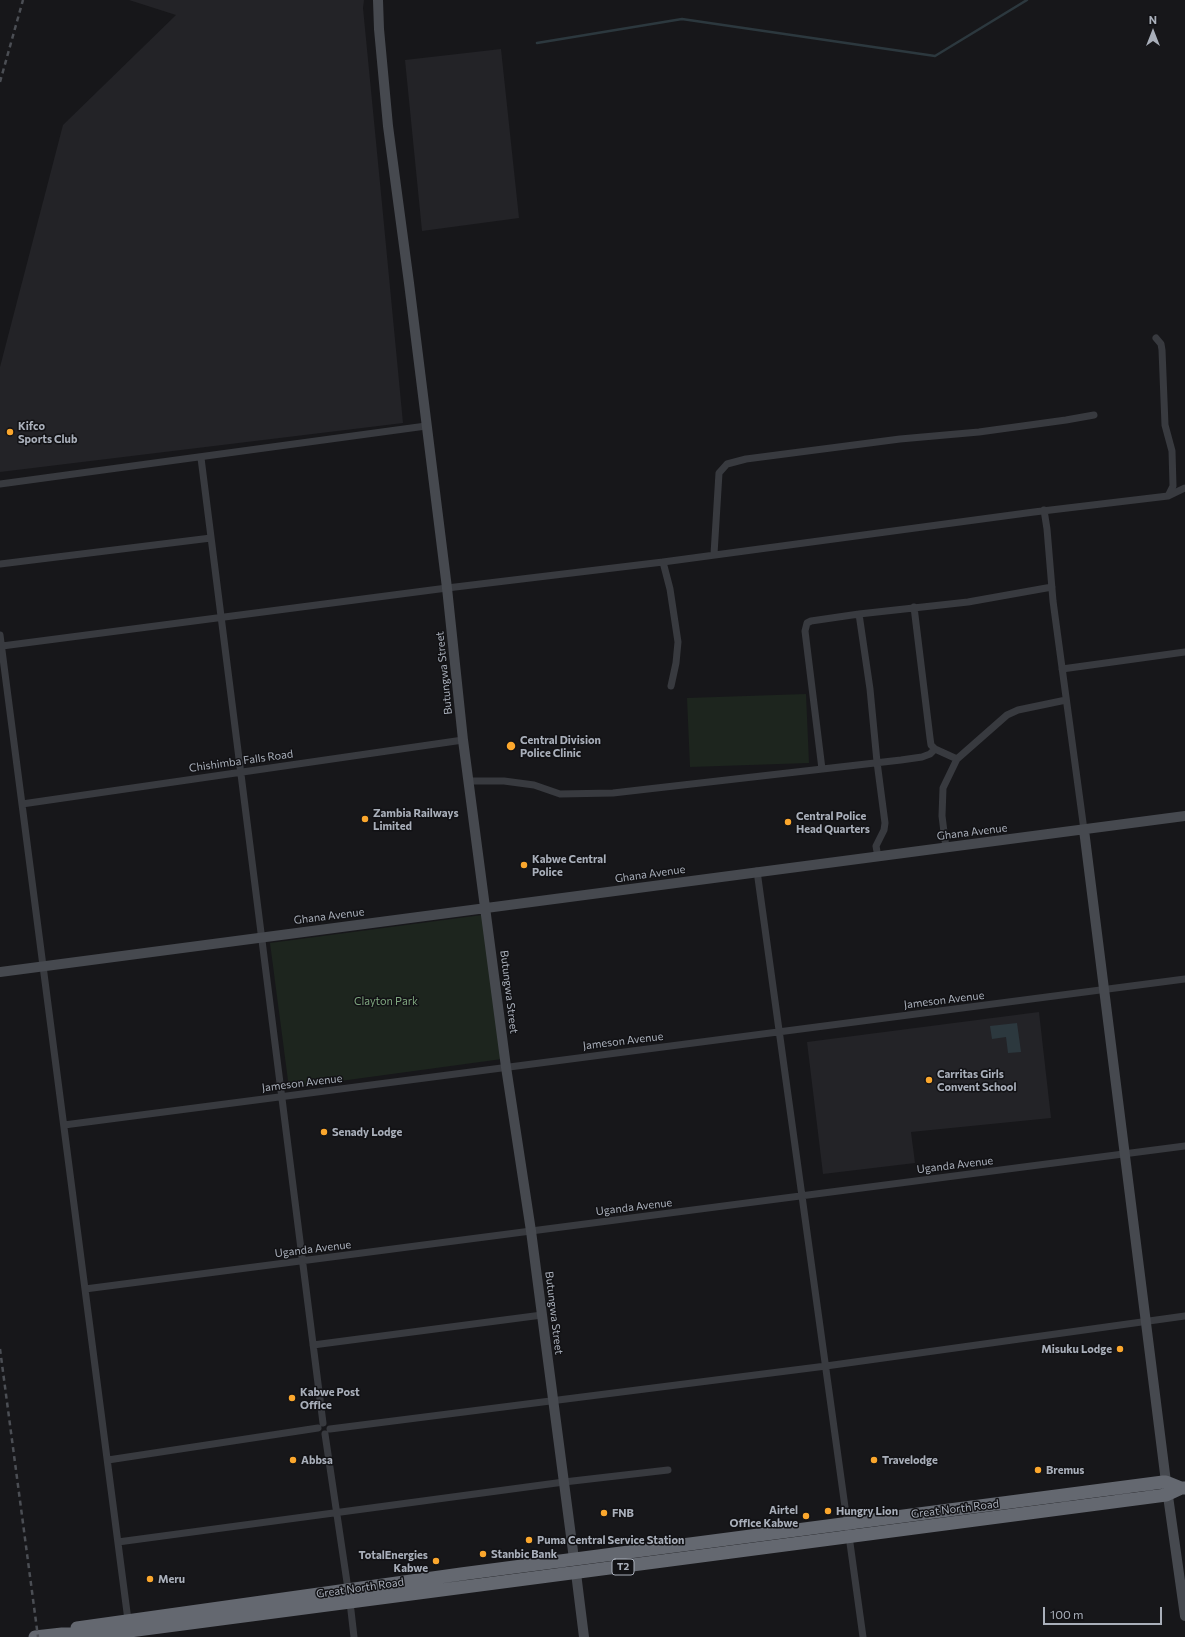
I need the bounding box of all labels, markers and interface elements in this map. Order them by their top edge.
north arrow [1133,12,1173,52]
text: N [1149,13,1157,26]
place label: Kifco Sports Club [18,419,77,445]
marker: Kifco Sports Club [5,427,15,437]
street label: Butungwa Street [433,631,455,715]
place label: Central Division Police Clinic [520,733,601,759]
marker: Central Division Police Clinic [505,740,517,752]
street label: Chishimba Falls Road [188,747,294,775]
place label: Zambia Railways Limited [373,806,459,832]
place label: Central Police Head Quarters [796,809,870,835]
marker: Zambia Railways Limited [360,814,370,824]
marker: Central Police Head Quarters [783,817,793,827]
street label: Ghana Avenue [936,821,1008,843]
place label: Kabwe Central Police [532,852,606,878]
marker: Kabwe Central Police [519,860,529,870]
street label: Ghana Avenue [614,863,686,885]
street label: Ghana Avenue [293,905,365,927]
street label: Butungwa Street [497,950,521,1034]
street label: Jameson Avenue [903,989,985,1011]
park label: Clayton Park [354,994,418,1008]
street label: Jameson Avenue [582,1030,664,1052]
place label: Carritas Girls Convent School [937,1067,1016,1093]
street label: Jameson Avenue [261,1072,343,1094]
marker: Carritas Girls Convent School [924,1075,934,1085]
place label: Senady Lodge [332,1125,402,1139]
marker: Senady Lodge [319,1127,329,1137]
street label: Uganda Avenue [916,1154,994,1176]
street label: Uganda Avenue [595,1196,673,1218]
street label: Uganda Avenue [274,1238,352,1260]
street label: Butungwa Street [542,1271,566,1355]
place label: Misuku Lodge [1041,1342,1112,1356]
marker: Misuku Lodge [1115,1344,1125,1354]
place label: Kabwe Post Office [300,1385,360,1411]
marker: Kabwe Post Office [287,1393,297,1403]
place label: Abbsa [301,1453,333,1467]
place label: Travelodge [882,1453,938,1467]
marker: Abbsa [288,1455,298,1465]
marker: Travelodge [869,1455,879,1465]
place label: Bremus [1046,1463,1084,1477]
marker: Bremus [1033,1465,1043,1475]
street label: Great North Road [910,1497,1000,1521]
place label: Airtel Office Kabwe [730,1503,798,1529]
place label: Hungry Lion [836,1504,898,1518]
place label: FNB [612,1506,634,1520]
marker: Hungry Lion [823,1506,833,1516]
marker: FNB [599,1508,609,1518]
marker: Airtel Office Kabwe [801,1511,811,1521]
place label: Puma Central Service Station [537,1533,684,1547]
marker: Puma Central Service Station [524,1535,534,1545]
place label: Stanbic Bank [491,1547,557,1561]
place label: TotalEnergies Kabwe [358,1548,428,1574]
marker: Stanbic Bank [478,1549,488,1559]
marker: TotalEnergies Kabwe [431,1556,441,1566]
road number: T2 [612,1559,634,1575]
place label: Meru [158,1572,185,1586]
marker: Meru [145,1574,155,1584]
street label: Great North Road [315,1575,405,1601]
scale bar [1045,1599,1164,1625]
text: 100 m [1050,1607,1084,1621]

